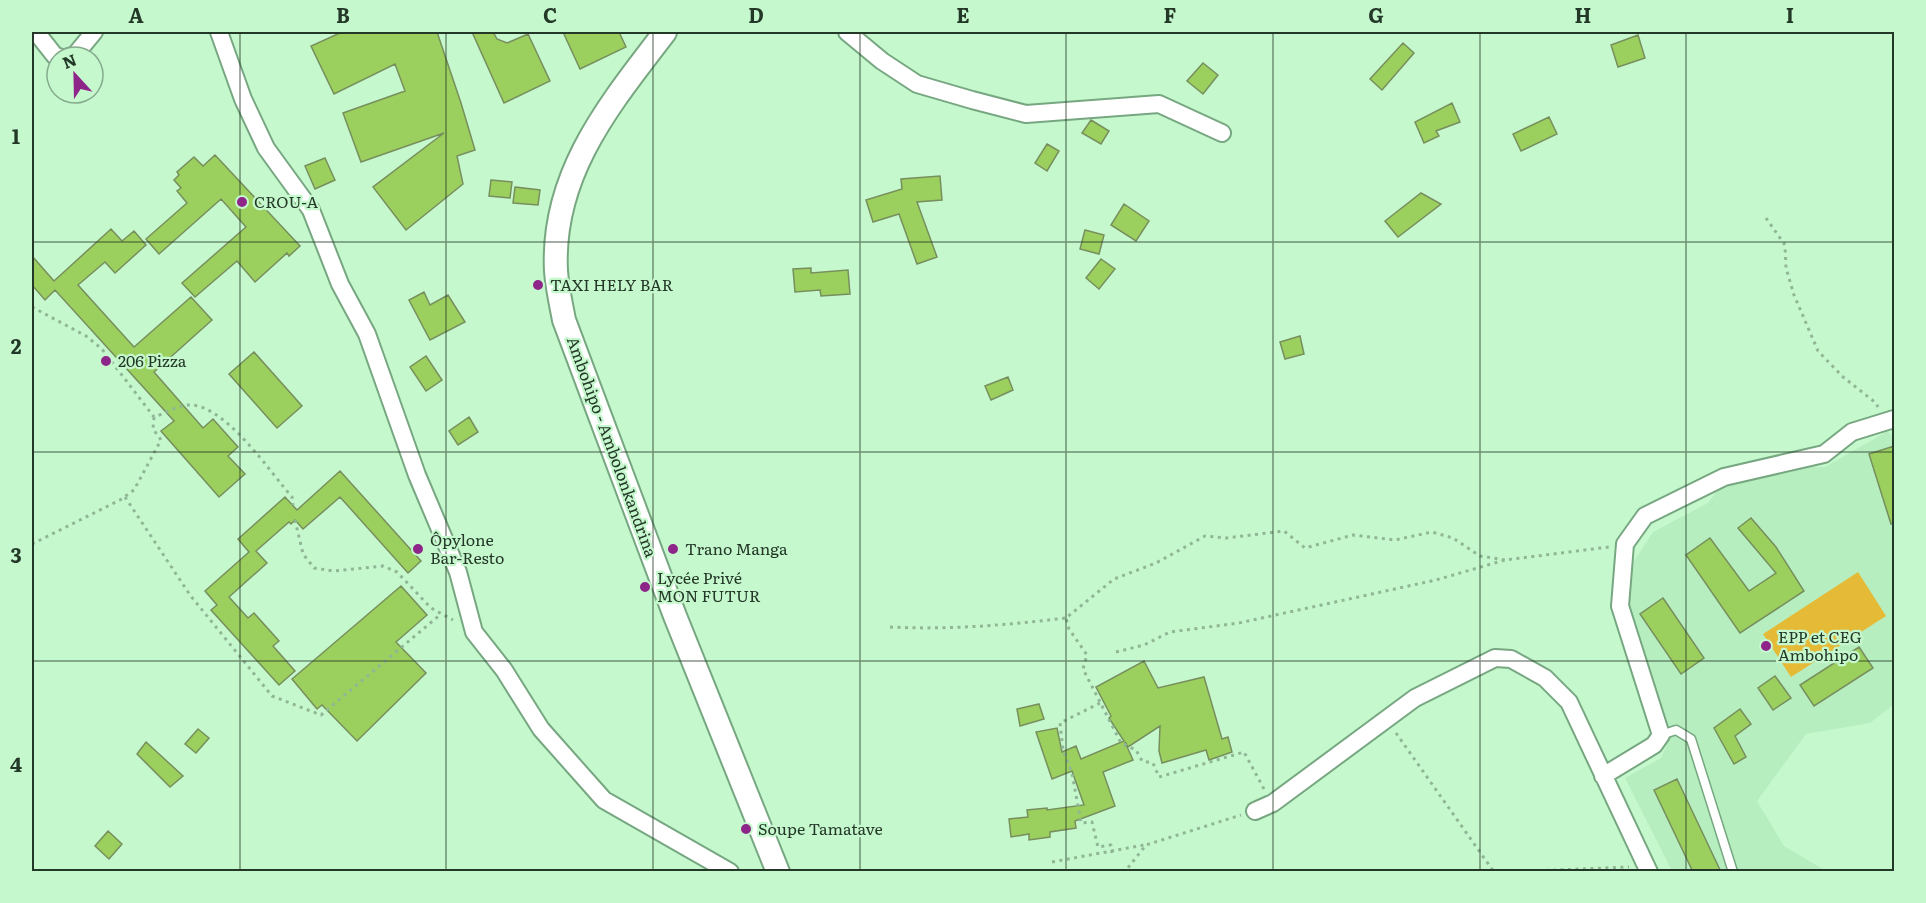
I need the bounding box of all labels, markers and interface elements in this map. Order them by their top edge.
text: A [128,0,144,29]
text: B [336,0,350,29]
text: C [543,0,557,29]
text: D [748,0,764,29]
text: E [956,0,970,29]
text: F [1164,0,1177,29]
text: G [1368,0,1384,29]
text: H [1575,0,1591,29]
text: I [1786,0,1794,29]
north arrow [45,45,105,105]
text: N [58,47,80,74]
text: 1 [12,120,20,150]
place label: CROU-A [254,189,319,213]
marker: CROU-A [235,195,249,209]
place label: TAXI HELY BAR [550,272,674,296]
marker: TAXI HELY BAR [531,278,545,292]
text: 2 [11,330,22,360]
street label: Ambohipo - Ambolonkandrina [562,333,664,561]
place label: 206 Pizza [118,348,187,372]
marker: 206 Pizza [99,354,113,368]
place label: Ôpylone Bar-Resto [430,527,504,569]
place label: Trano Manga [685,536,788,560]
text: 3 [10,539,22,569]
marker: Ôpylone Bar-Resto [411,542,425,556]
marker: Trano Manga [666,542,680,556]
place label: Lycée Privé MON FUTUR [657,565,761,607]
marker: Lycée Privé MON FUTUR [638,580,652,594]
place label: EPP et CEG Ambohipo [1778,624,1862,666]
marker: EPP et CEG Ambohipo [1759,639,1773,653]
text: 4 [10,748,22,778]
place label: Soupe Tamatave [758,816,883,840]
marker: Soupe Tamatave [739,822,753,836]

